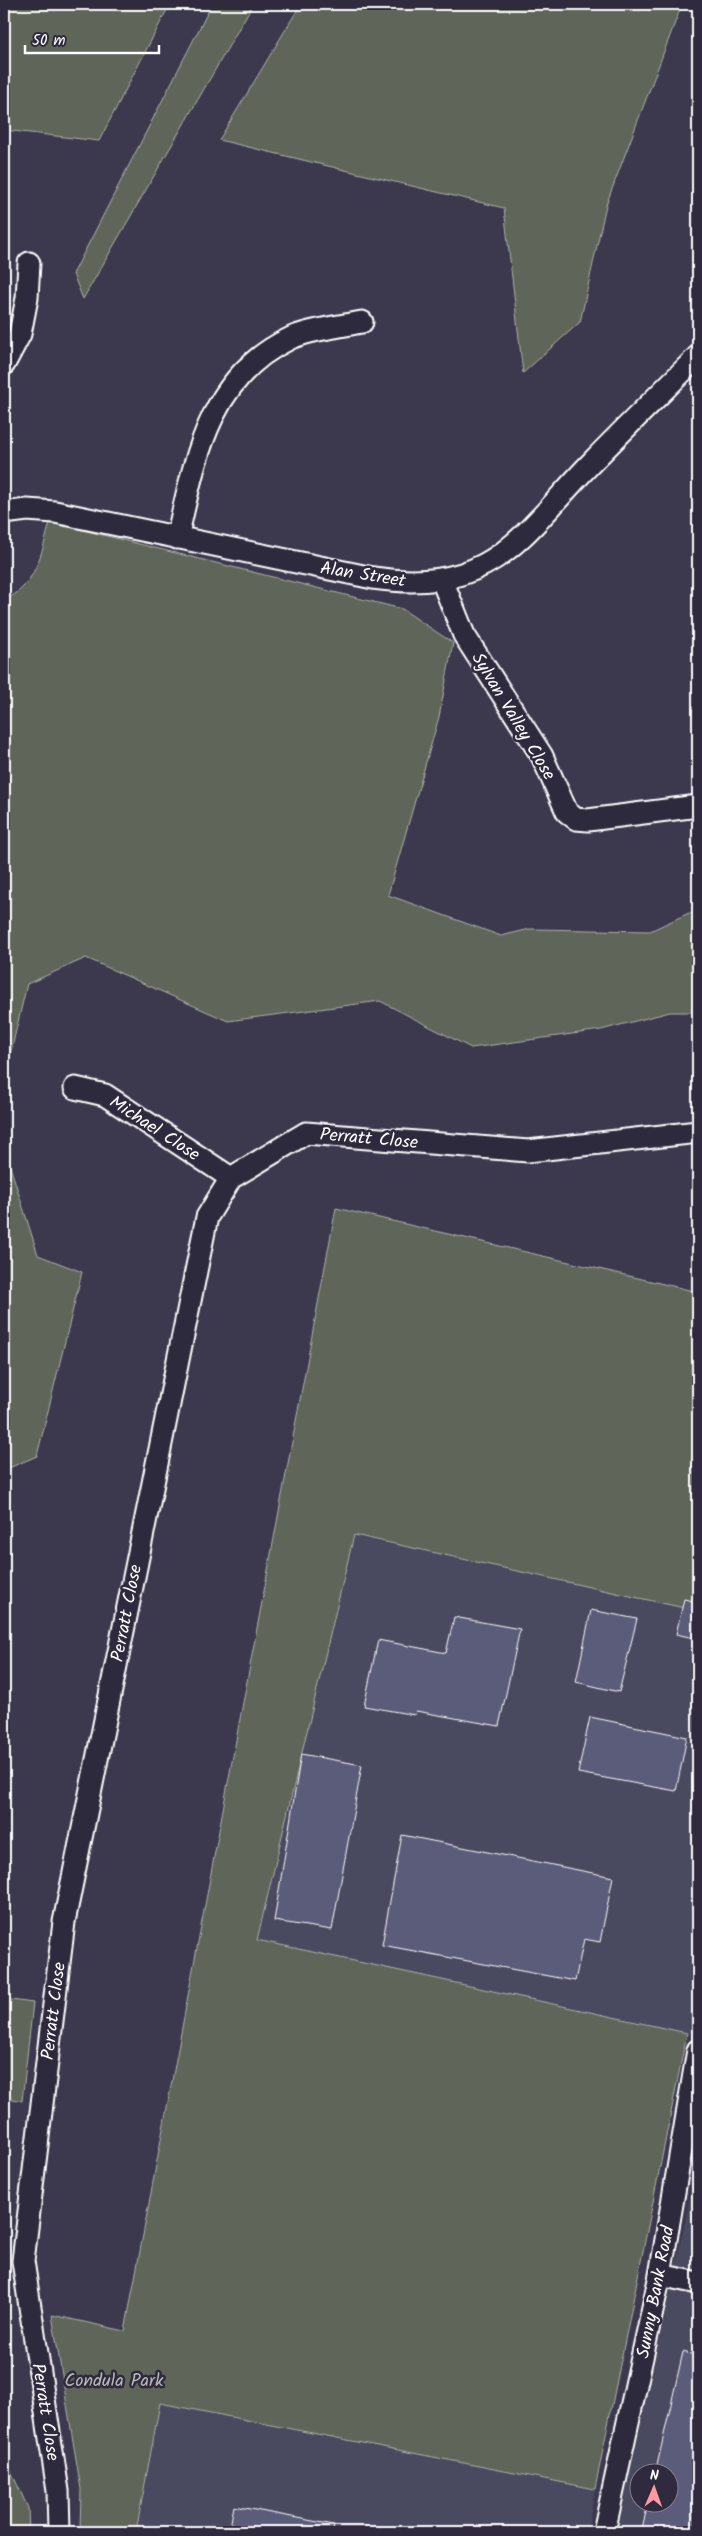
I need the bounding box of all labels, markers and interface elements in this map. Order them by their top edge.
scale bar [25,22,159,54]
text: 50 m [32,29,66,53]
street label: Alan Street [318,554,409,597]
street label: Sylvan Valley Close [463,647,562,786]
street label: Michael Close [103,1089,205,1170]
street label: Perratt Close [319,1121,419,1158]
street label: Perratt Close [104,1562,151,1664]
street label: Perratt Close [34,1961,75,2062]
street label: Sunny Bank Road [629,2223,684,2361]
street label: Perratt Close [22,2361,67,2463]
park label: Condula Park [65,2367,164,2396]
north arrow [630,2464,680,2514]
text: N [650,2465,659,2487]

